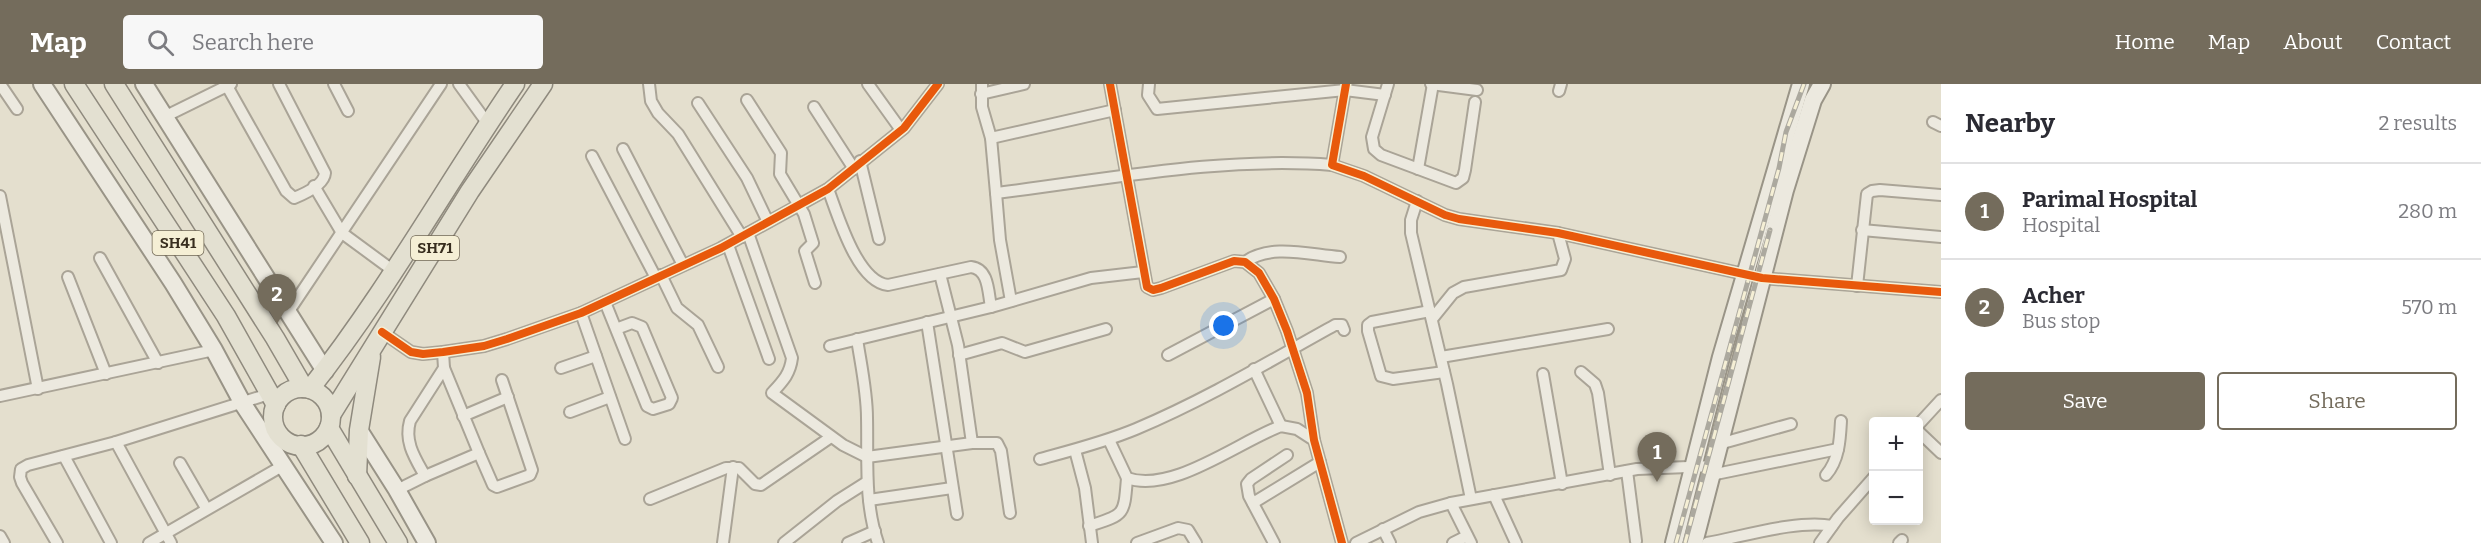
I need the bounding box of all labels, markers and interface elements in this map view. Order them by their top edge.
search box [123,15,543,69]
text: Map [30,26,87,59]
icon: search [144,26,177,59]
text: Search here [192,29,314,56]
text: Home [2115,29,2175,55]
text: Map [2208,29,2250,55]
text: About [2283,29,2343,55]
text: Contact [2376,29,2451,55]
text: Nearby [1965,108,2055,139]
text: 2 results [2378,111,2457,135]
text: Parimal Hospital [2022,186,2197,213]
text: 1 [1980,199,1989,223]
text: 280 m [2398,199,2457,223]
text: Hospital [2022,213,2100,237]
road number: SH41 [152,231,204,255]
road number: SH71 [411,236,459,260]
pin: 2 [258,274,296,324]
text: Acher [2022,282,2085,309]
text: 2 [1979,295,1990,319]
text: 570 m [2401,295,2457,319]
text: Bus stop [2022,309,2100,333]
your location [1209,311,1238,340]
button: Save [1965,372,2205,430]
button: Share [2217,372,2457,430]
map controls [1869,417,1923,525]
button: + [1869,417,1923,471]
pin: 1 [1638,432,1676,482]
button: − [1869,471,1923,525]

